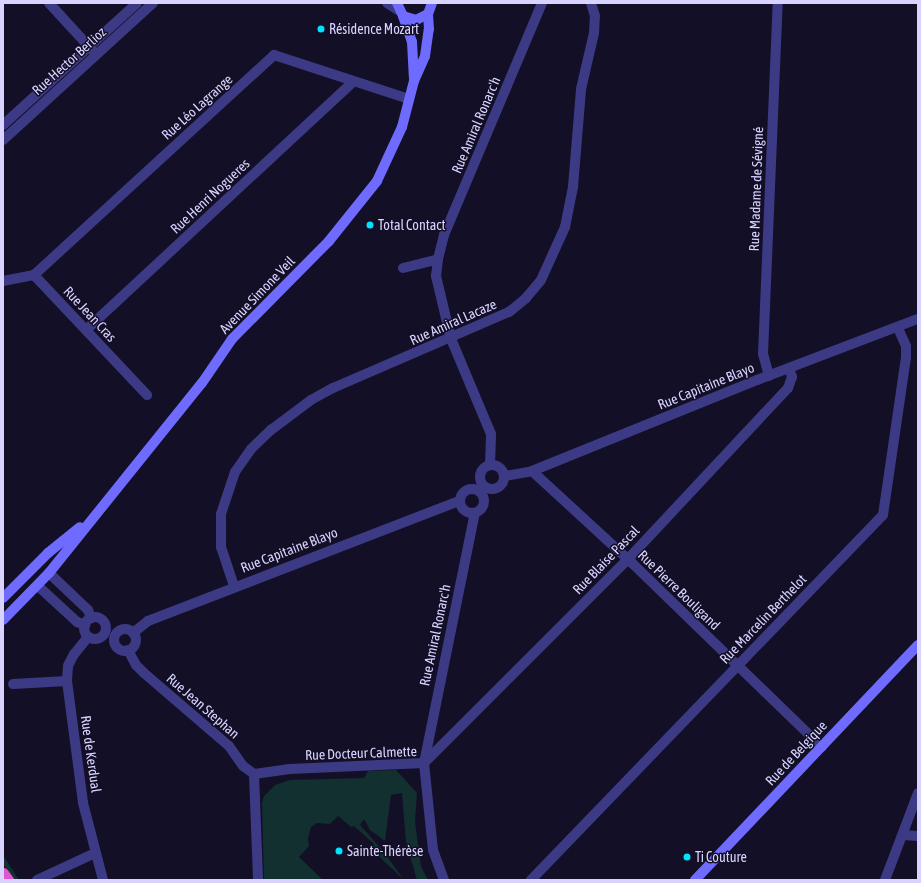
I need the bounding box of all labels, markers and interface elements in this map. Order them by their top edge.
place label: Résidence Mozart [329,21,419,37]
street label: Rue Hector Berlioz [29,23,109,99]
marker: Résidence Mozart [316,24,326,34]
street label: Rue Léo Lagrange [158,71,236,143]
street label: Rue Amiral Ronarc'h [448,74,504,176]
street label: Rue Madame de Sévigné [745,126,767,252]
street label: Rue Henri Nogueres [167,155,253,237]
place label: Total Contact [378,217,445,233]
marker: Total Contact [365,220,375,230]
street label: Avenue Simone Veil [216,253,298,337]
street label: Rue Jean Cras [60,283,120,345]
street label: Rue Amiral Lacaze [407,295,499,349]
street label: Rue Capitaine Blayo [655,359,757,413]
street label: Rue Blaise Pascal [569,522,643,598]
street label: Rue Capitaine Blayo [238,524,340,576]
street label: Rue Pierre Bouligand [635,547,723,633]
street label: Rue Marcelin Berthelot [716,571,810,667]
street label: Rue Amiral Ronarc'h [416,583,454,687]
street label: Rue Jean Stephan [163,670,243,742]
street label: Rue de Kerdual [77,714,105,794]
street label: Rue de Belgique [762,717,830,789]
street label: Rue Docteur Calmette [305,743,417,763]
place label: Sainte-Thérèse [347,843,423,859]
marker: Sainte-Thérèse [334,846,344,856]
place label: Ti Couture [695,849,747,865]
marker: Ti Couture [682,852,692,862]

